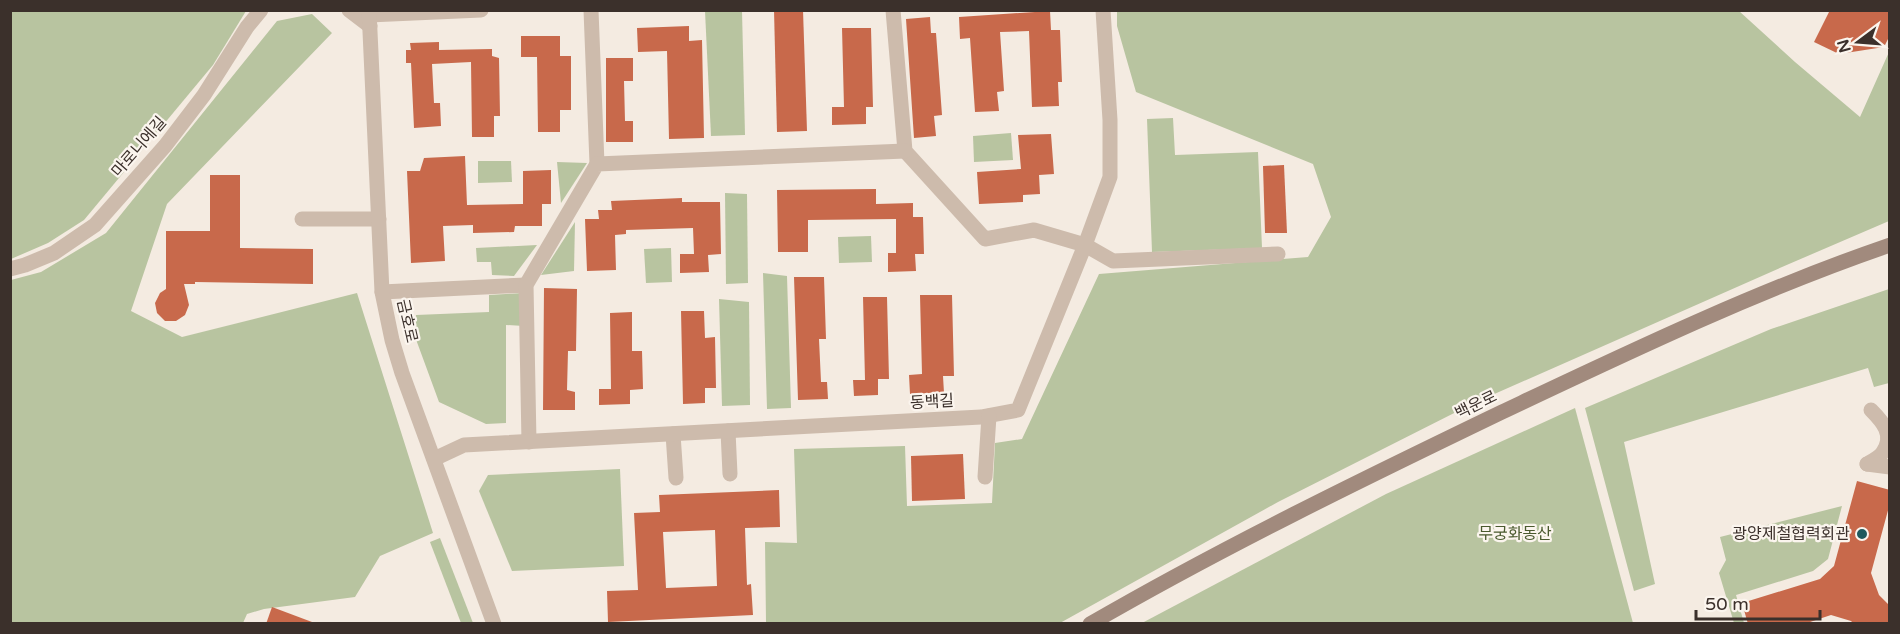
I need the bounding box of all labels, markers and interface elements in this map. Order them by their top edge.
north arrow [1828,12,1888,72]
text: N [1833,37,1856,55]
street label: 마로니에길 [107,113,171,181]
street label: 금호로 [392,297,422,345]
street label: 백운로 [1452,386,1500,424]
street label: 동백길 [909,391,955,413]
park label: 무궁화동산 [1478,524,1552,544]
place label: 광양제철협력회관 [1732,524,1850,544]
marker: 광양제철협력회관 [1855,527,1869,541]
scale bar [1696,583,1820,621]
text: 50 m [1705,593,1749,615]

